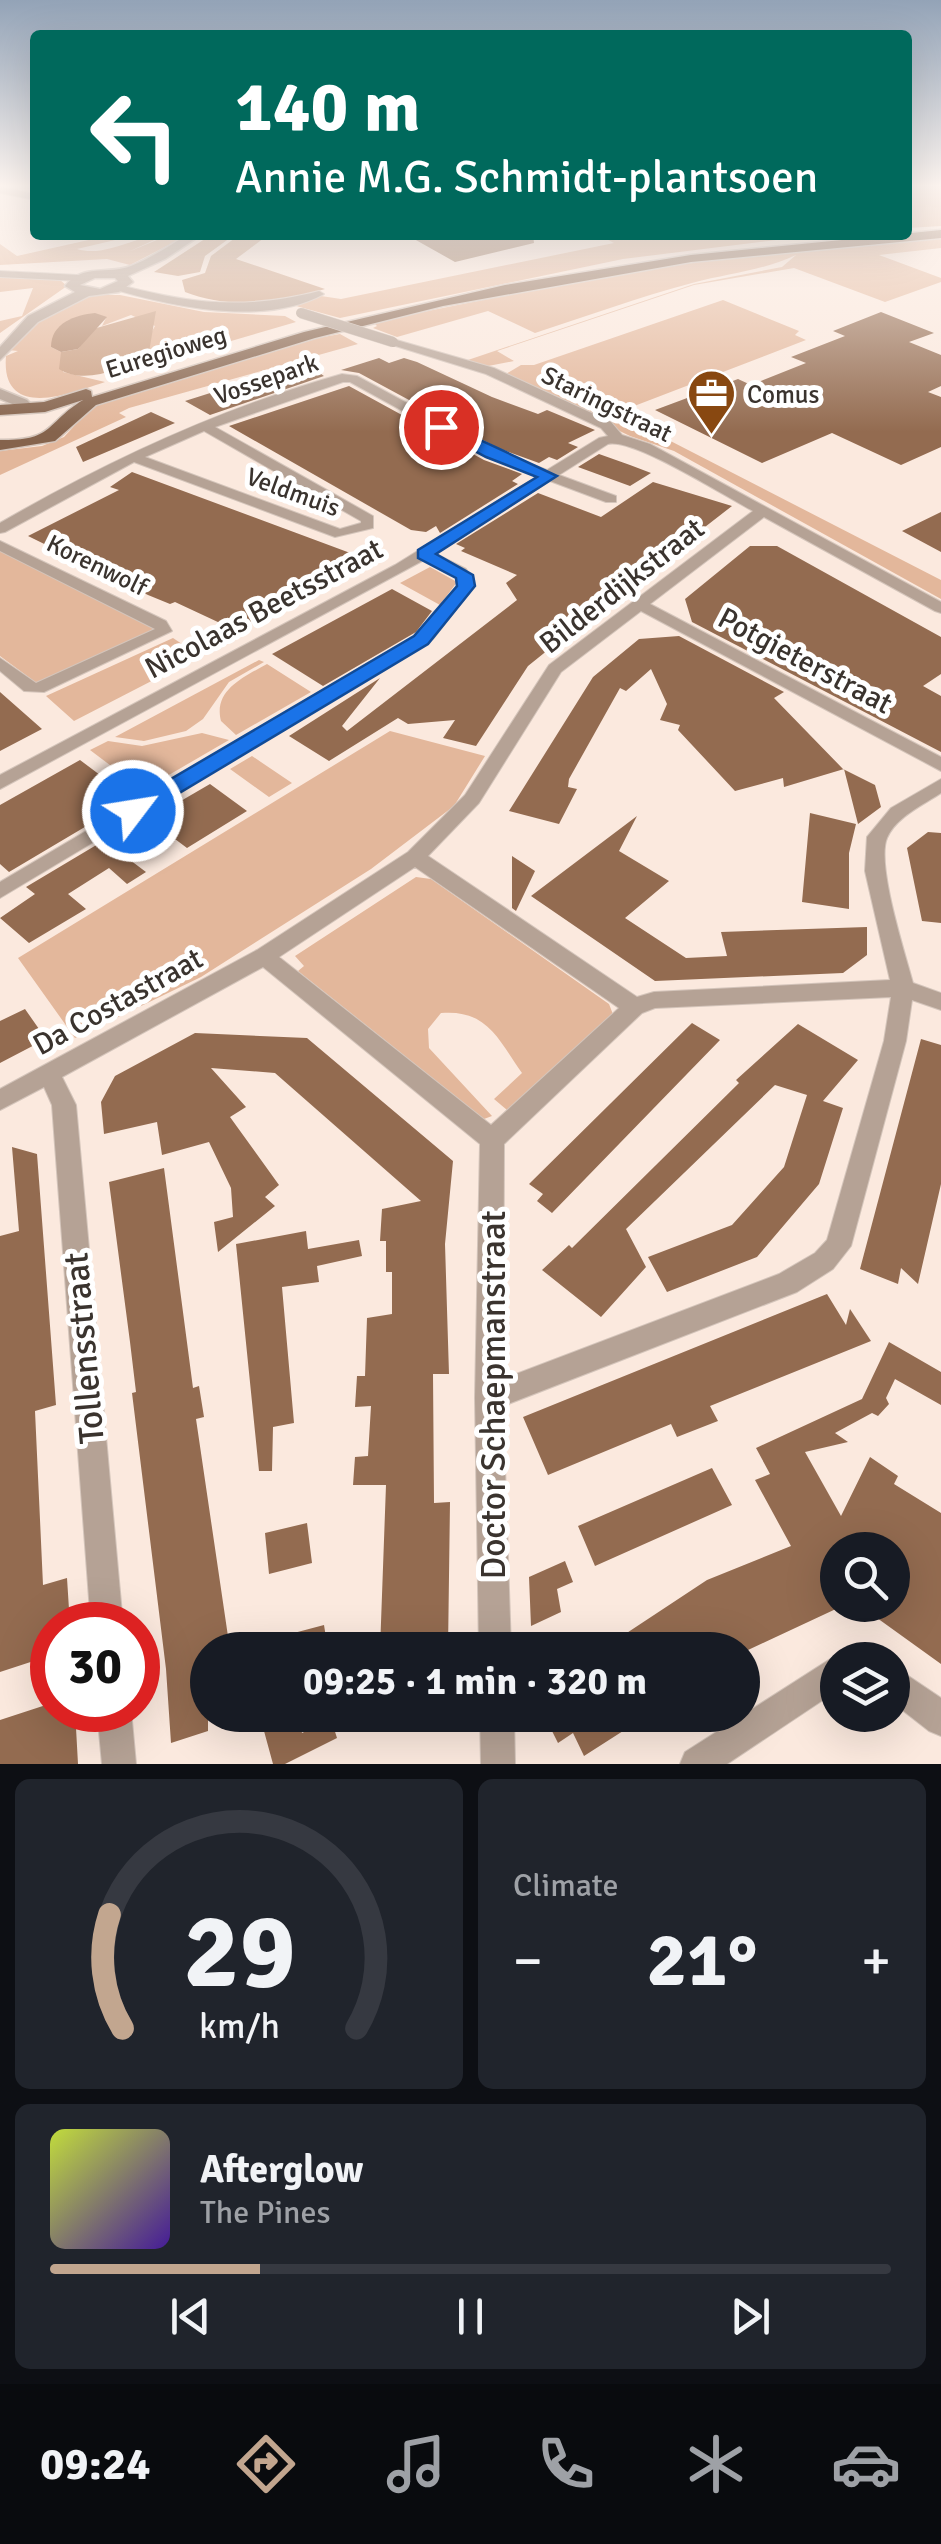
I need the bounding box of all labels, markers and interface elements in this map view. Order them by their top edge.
text: 140 m [235,64,420,150]
icon: left [70,70,200,200]
text: Annie M.G. Schmidt-plantsoen [235,150,818,205]
street label: Euregioweg [102,319,230,385]
street label: Vossepark [210,347,323,411]
street label: Staringstraat [537,359,677,449]
office icon: Comus [686,368,738,436]
place label: Comus [747,379,820,410]
pin [399,385,484,470]
icon: arrive [414,400,469,455]
street label: Veldmuis [242,461,344,523]
street label: Bilderdijkstraat [532,510,712,662]
street label: Korenwolf [42,527,154,603]
street label: Nicolaas Beetsstraat [139,531,389,687]
street label: Potgieterstraat [712,600,898,722]
position arrow [81,759,185,863]
street label: Da Costastraat [27,940,209,1064]
street label: Doctor Schaepmanstraat [472,1210,515,1580]
street label: Tollensstraat [54,1251,114,1445]
map controls [820,1532,910,1732]
button: search [820,1532,910,1622]
speed limit sign: 30 [30,1602,160,1732]
button: layers [820,1642,910,1732]
text: 09:25 · 1 min · 320 m [303,1658,647,1705]
text: Climate [513,1866,619,1905]
text: 29 [183,1888,295,2016]
text: 21° [647,1914,758,2007]
text: − [513,1927,543,1995]
text: + [861,1927,891,1995]
text: km/h [199,2004,279,2048]
text: Afterglow [200,2146,363,2193]
text: The Pines [200,2193,331,2232]
icon: previous [163,2289,218,2344]
icon: pause [443,2289,498,2344]
icon: next [723,2289,778,2344]
icon: directions [231,2429,301,2499]
icon: music [381,2429,451,2499]
icon: phone [531,2429,601,2499]
icon: climate [681,2429,751,2499]
icon: car [831,2429,901,2499]
text: 09:24 [40,2437,150,2492]

